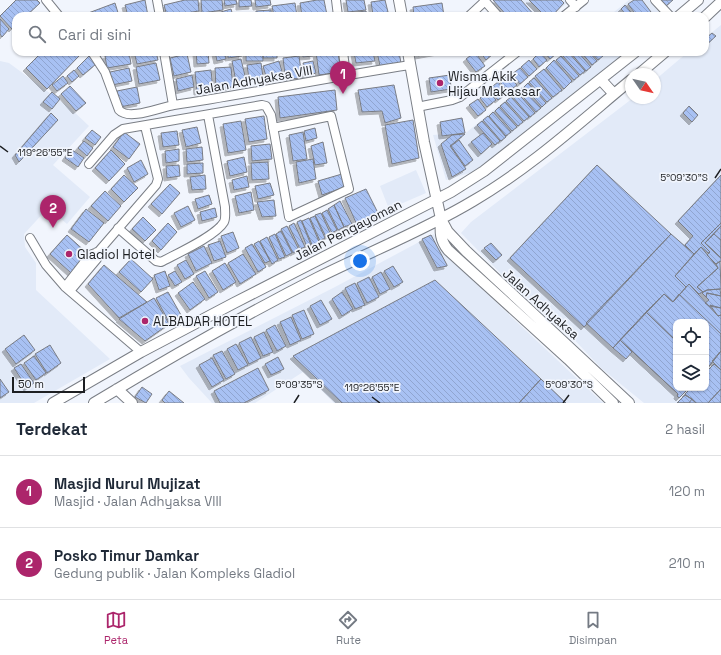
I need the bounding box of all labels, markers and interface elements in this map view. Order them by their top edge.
search box [12,12,709,56]
icon: search [26,23,48,45]
text: Cari di sini [58,25,131,44]
street label: Jalan Adhyaksa VIII [194,61,314,99]
pin: 1 [330,61,356,94]
place label: Wisma Akik Hijau Makassar [448,68,541,100]
north arrow [625,68,661,104]
marker: Wisma Akik Hijau Makassar [435,78,445,88]
text: 119°26'55"E [18,146,73,159]
text: 5°09'30"S [660,171,708,184]
pin: 2 [40,195,66,228]
street label: Jalan Pengayoman [291,196,405,264]
place label: Gladiol Hotel [77,246,155,263]
marker: Gladiol Hotel [64,249,74,259]
your location [350,251,370,271]
street label: Jalan Adhyaksa [499,265,583,343]
place label: ALBADAR HOTEL [153,313,252,330]
marker: ALBADAR HOTEL [140,316,150,326]
map controls [673,319,709,391]
button: locate [673,319,709,355]
button: layers [673,355,709,391]
scale bar [12,375,85,394]
text: 50 m [18,377,44,391]
text: 5°09'35"S [275,378,323,391]
text: 5°09'30"S [545,378,593,391]
text: 119°26'55"E [345,381,400,394]
text: Terdekat [16,418,88,440]
text: 2 hasil [665,421,705,438]
text: Masjid Nurul Mujizat [54,474,201,493]
text: 1 [26,483,32,500]
text: 120 m [669,483,705,500]
text: Masjid · Jalan Adhyaksa VIII [54,493,222,510]
text: Posko Timur Damkar [54,546,199,565]
text: 2 [25,555,33,572]
text: 210 m [669,555,705,572]
text: Gedung publik · Jalan Kompleks Gladiol [54,565,295,582]
tab: Peta [104,609,128,647]
tab: Rute [336,609,361,647]
tab: Disimpan [569,609,617,647]

